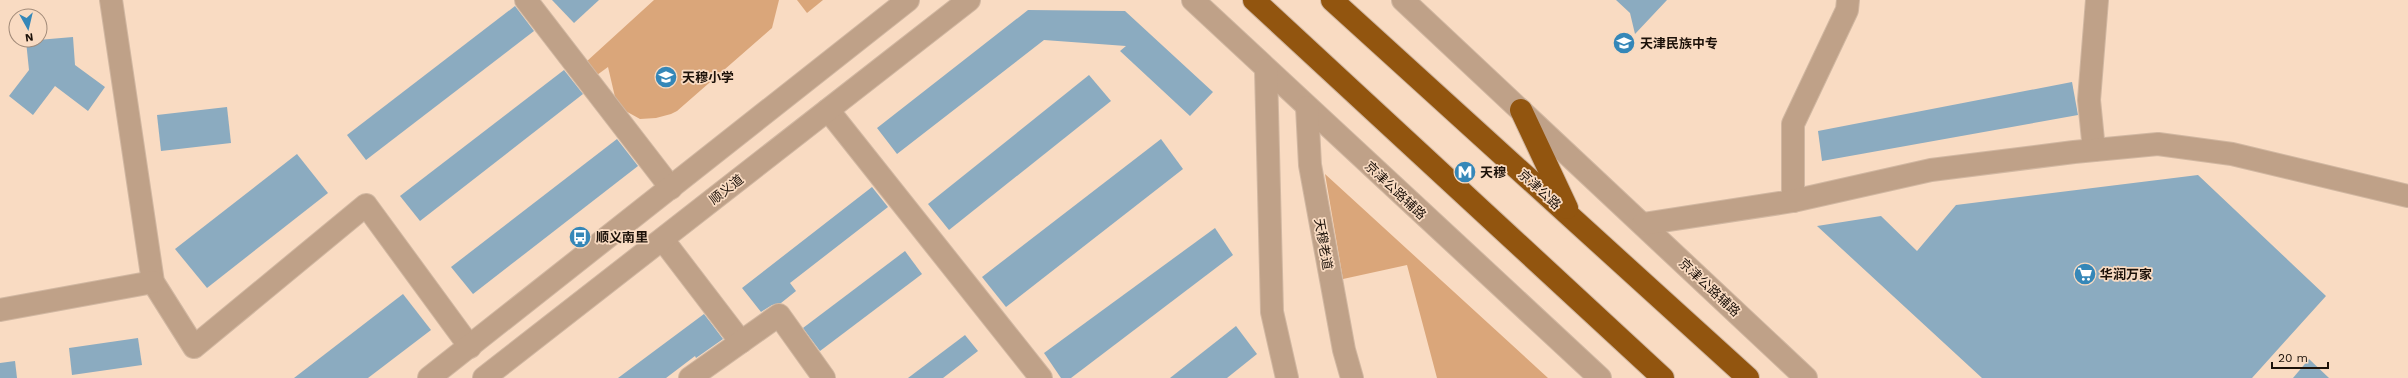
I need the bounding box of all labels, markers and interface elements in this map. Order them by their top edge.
north arrow [8,8,48,48]
text: N [24,30,34,44]
school or university icon: 天津民族中专 [1611,30,1637,56]
place label: 天津民族中专 [1640,36,1718,51]
school or university icon: 天穆小学 [653,64,679,90]
place label: 天穆小学 [682,70,734,85]
street label: 京津公路辅路 [1362,158,1429,222]
metro station icon: 天穆 [1452,159,1478,185]
place label: 天穆 [1480,165,1506,180]
street label: 京津公路 [1515,166,1564,212]
street label: 顺义道 [706,171,746,207]
street label: 天穆老道 [1312,217,1335,271]
bus stop icon: 顺义南里 [567,224,593,250]
place label: 顺义南里 [596,230,648,245]
street label: 京津公路辅路 [1676,255,1743,319]
supermarket icon: 华润万家 [2072,261,2098,287]
place label: 华润万家 [2100,267,2152,282]
scale bar [2272,344,2328,370]
text: 20 m [2278,351,2308,365]

